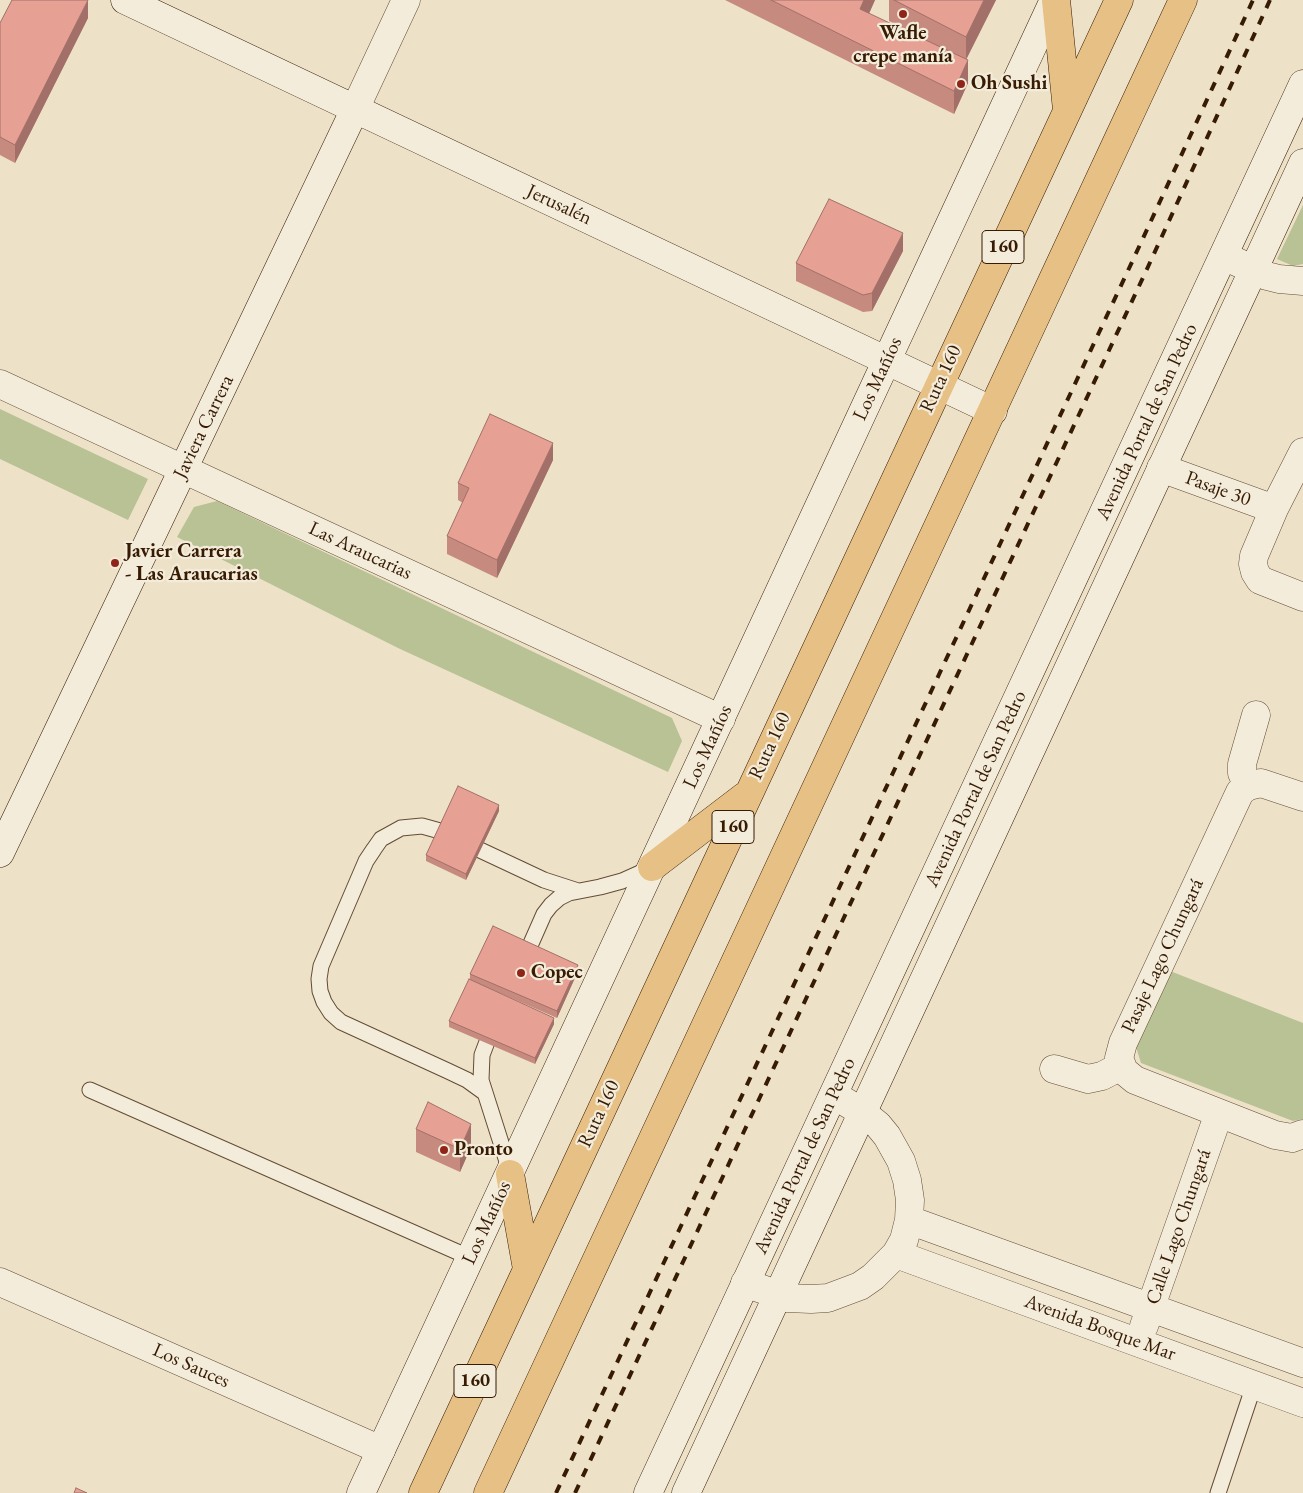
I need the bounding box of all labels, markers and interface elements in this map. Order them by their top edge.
marker: Wafle crepe manía [897,8,909,20]
place label: Wafle crepe manía [853,22,953,69]
place label: Oh Sushi [971,72,1047,96]
marker: Oh Sushi [955,78,967,90]
street label: Jerusalén [522,179,596,231]
road number: 160 [982,230,1024,264]
street label: Avenida Portal de San Pedro [1091,320,1203,524]
street label: Los Mañíos [848,333,908,425]
street label: Ruta 160 [915,341,967,417]
street label: Javiera Carrera [169,371,239,483]
street label: Pasaje 30 [1182,466,1254,512]
street label: Las Araucarias [305,517,415,585]
place label: Javier Carrera - Las Araucarias [125,540,258,587]
marker: Javier Carrera - Las Araucarias [109,557,121,569]
street label: Avenida Portal de San Pedro [920,687,1032,891]
street label: Los Mañíos [678,701,738,793]
street label: Ruta 160 [744,708,796,784]
road number: 160 [712,810,754,844]
street label: Pasaje Lago Chungará [1117,875,1209,1037]
place label: Copec [531,961,583,985]
marker: Copec [515,967,527,979]
street label: Avenida Portal de San Pedro [749,1054,861,1258]
street label: Ruta 160 [573,1076,625,1152]
place label: Pronto [454,1138,513,1162]
marker: Pronto [438,1144,450,1156]
street label: Calle Lago Chungará [1141,1146,1217,1308]
street label: Los Mañíos [457,1177,517,1269]
street label: Avenida Bosque Mar [1021,1289,1179,1367]
street label: Los Sauces [149,1338,233,1394]
road number: 160 [454,1364,496,1398]

